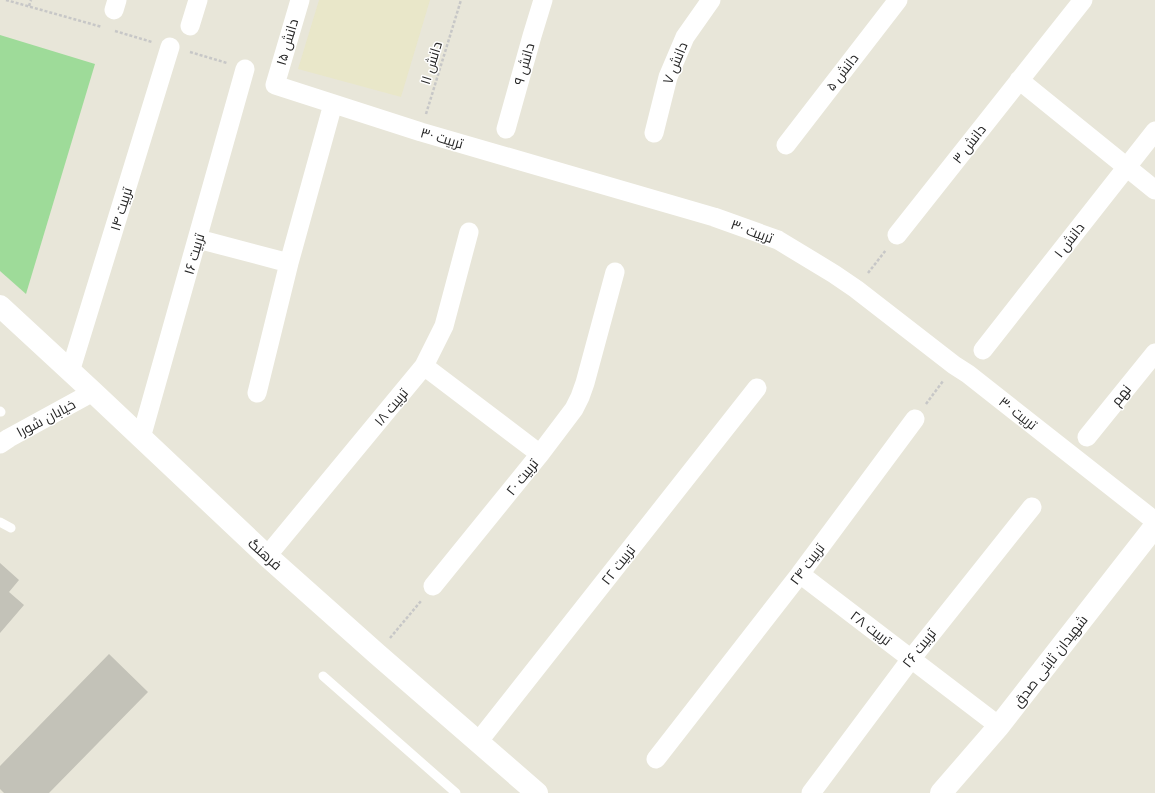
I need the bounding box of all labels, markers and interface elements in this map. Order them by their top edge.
street label: دانش ۱۵ [272,17,302,67]
street label: دانش ۱۱ [416,39,446,87]
street label: دانش ۷ [658,39,692,87]
street label: دانش ۹ [509,41,539,87]
street label: دانش ۵ [822,49,862,95]
street label: دانش ۳ [948,121,990,167]
street label: تربیت ۳۰ [418,123,466,153]
street label: تربیت ۱۴ [106,185,136,233]
street label: تربیت ۳۰ [728,215,776,247]
street label: دانش ۱ [1050,219,1088,261]
street label: تربیت ۱۶ [180,231,208,277]
street label: نهم [1107,381,1136,410]
street label: تربیت ۱۸ [370,384,412,430]
street label: تربیت ۳۰ [995,392,1041,434]
street label: خیابان شورا [14,395,78,441]
street label: تربیت ۲۰ [502,455,542,499]
street label: فرهنگ [244,534,286,574]
street label: تربیت ۲۴ [785,539,829,588]
street label: تربیت ۲۲ [597,541,639,589]
street label: تربیت ۲۸ [847,607,895,649]
street label: شهیدان ثابتی صدق [1008,611,1092,711]
street label: تربیت ۲۶ [898,625,940,671]

